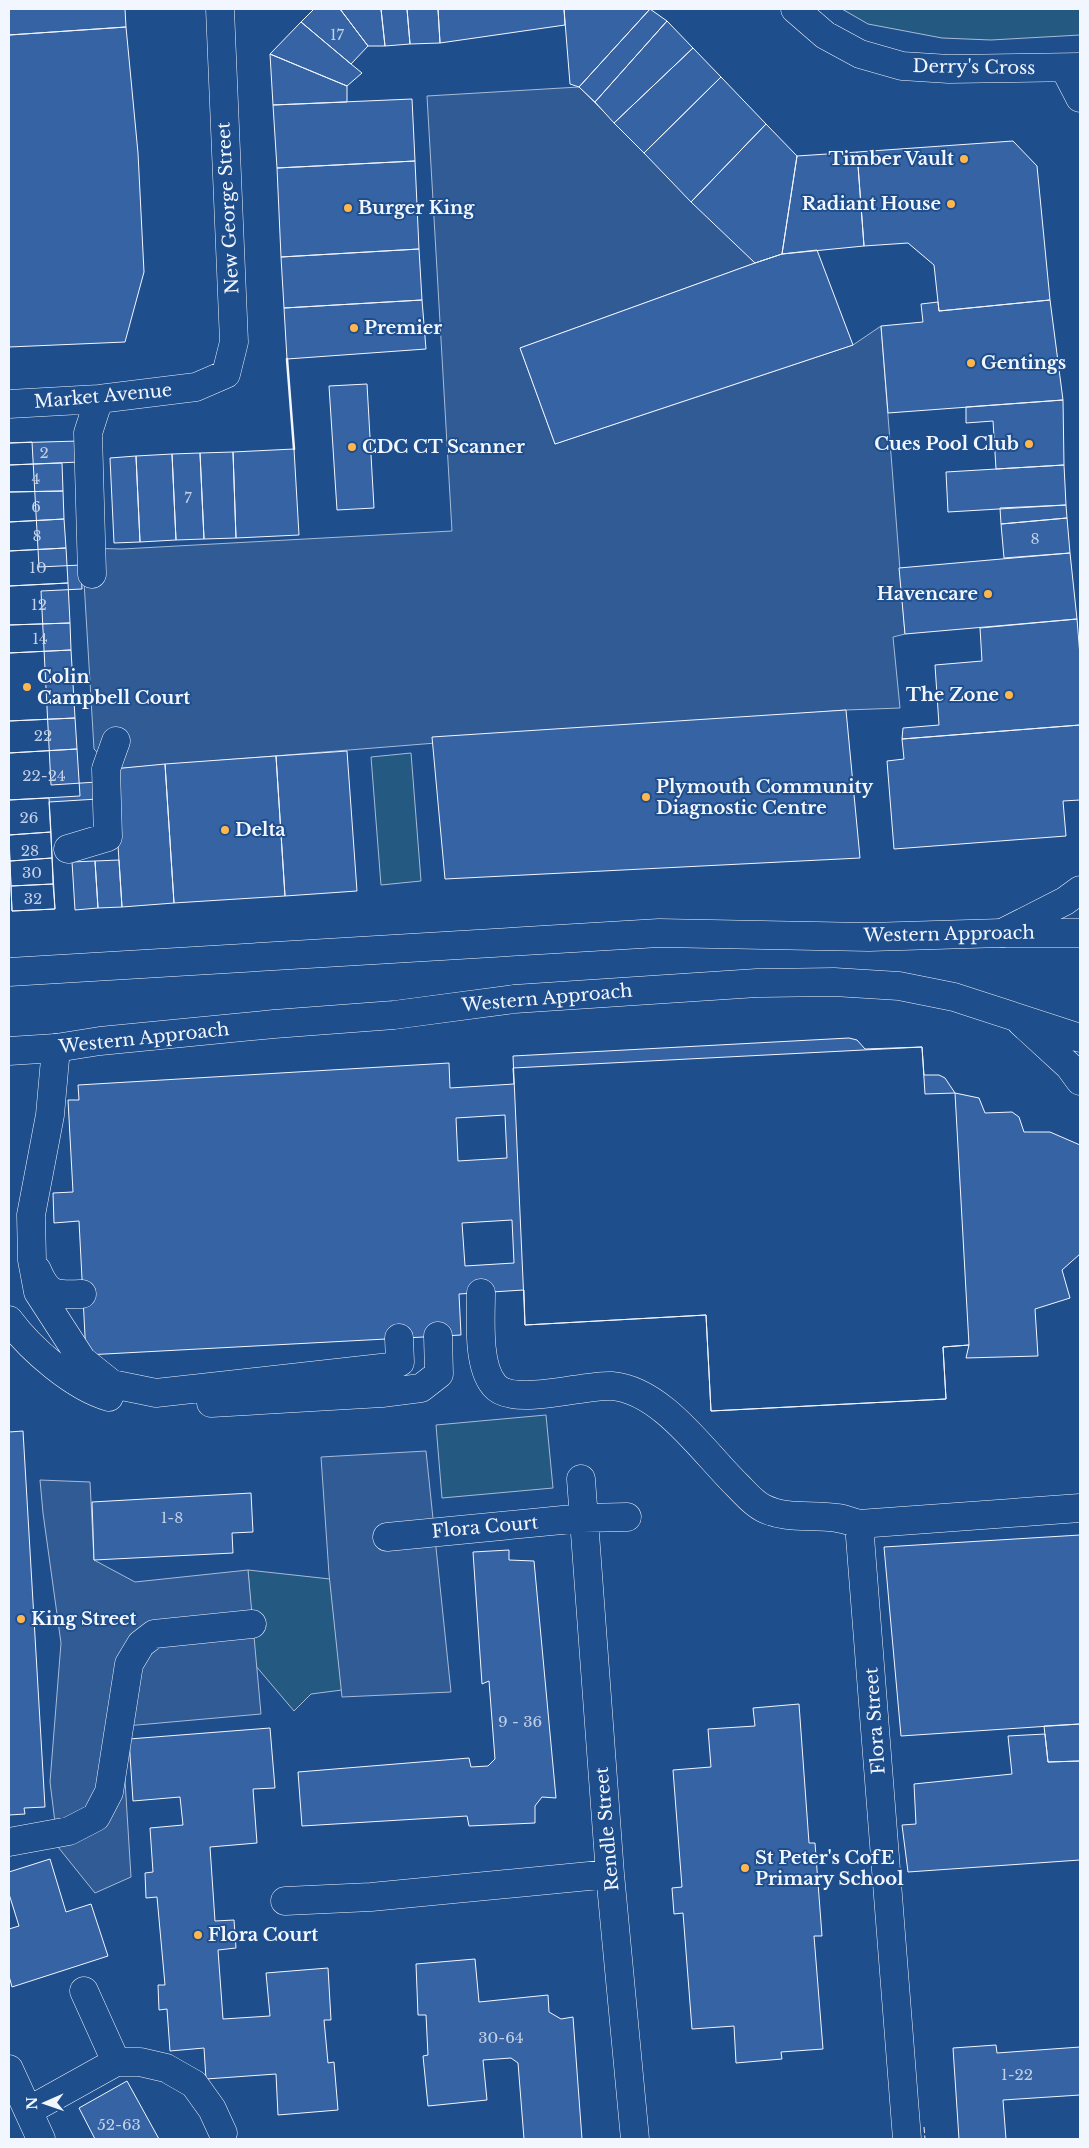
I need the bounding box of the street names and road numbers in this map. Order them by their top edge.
street label: Derry's Cross [912,55,1036,79]
street label: New George Street [212,121,243,295]
street label: Market Avenue [33,379,173,413]
street label: Western Approach [862,922,1035,947]
street label: Western Approach [460,980,633,1017]
street label: Western Approach [57,1018,230,1058]
street label: Flora Court [431,1511,539,1543]
street label: Flora Street [860,1666,890,1775]
street label: Rendle Street [591,1766,623,1892]

